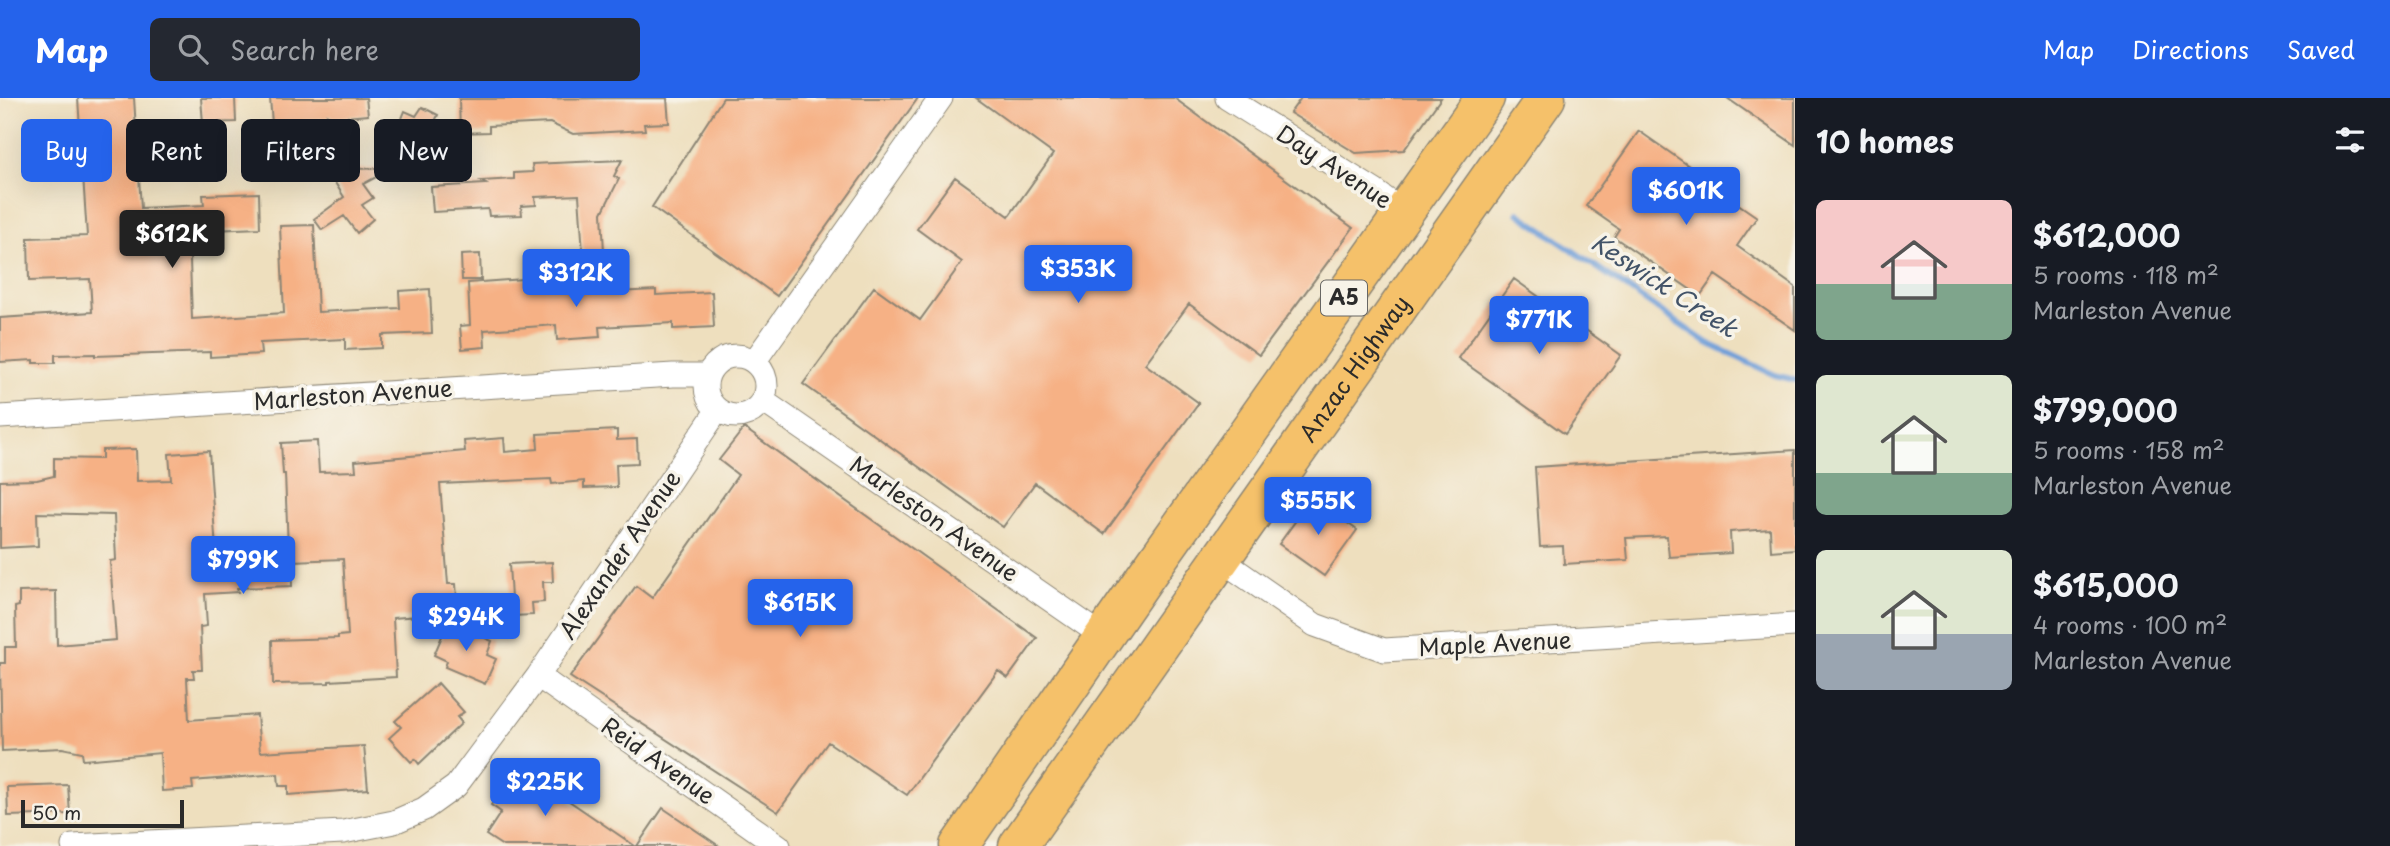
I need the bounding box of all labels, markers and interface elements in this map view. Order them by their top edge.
search box [150,18,640,81]
text: Map [35,24,108,74]
icon: search [174,30,212,68]
text: Search here [230,30,379,69]
text: Map [2043,31,2094,67]
text: Directions [2132,31,2249,67]
text: Saved [2287,31,2355,67]
street label: Day Avenue [1270,115,1399,216]
text: 10 homes [1816,118,1954,163]
chip: Buy [21,119,112,182]
chip: Rent [126,119,227,182]
chip: Filters [241,119,360,182]
chip: New [374,119,472,182]
icon: filters [2331,121,2369,159]
pin: $601K [1637,167,1735,227]
text: $601K [1648,172,1724,207]
pin: $612K [123,211,221,270]
text: $612,000 [2033,212,2180,257]
text: $612K [136,215,209,250]
water label: Keswick Creek [1585,223,1747,346]
icon: home [1872,228,1956,312]
pin: $353K [1029,246,1127,305]
pin: $312K [527,250,625,309]
text: $353K [1040,250,1116,285]
text: $312K [539,254,613,289]
text: 5 rooms · 118 m² [2033,257,2219,292]
road number: A5 [1321,280,1367,316]
street label: Anzac Highway [1290,288,1418,448]
text: Marleston Avenue [2033,292,2232,327]
pin: $771K [1490,296,1588,356]
text: $771K [1506,301,1572,336]
street label: Marleston Avenue [252,369,453,418]
text: $799,000 [2033,387,2178,432]
icon: home [1872,403,1956,487]
text: 5 rooms · 158 m² [2033,432,2225,467]
street label: Marleston Avenue [843,446,1026,589]
street label: Alexander Avenue [549,463,688,646]
text: Marleston Avenue [2033,467,2232,502]
pin: $555K [1269,478,1367,537]
text: $555K [1280,482,1356,517]
pin: $799K [194,536,292,596]
text: $799K [207,541,279,576]
text: $615,000 [2033,562,2179,607]
icon: home [1872,578,1956,662]
pin: $615K [751,580,849,639]
text: $615K [764,584,836,619]
pin: $294K [417,594,515,653]
text: $294K [428,598,504,633]
text: 4 rooms · 100 m² [2033,607,2227,642]
street label: Maple Avenue [1418,621,1572,664]
text: Marleston Avenue [2033,642,2232,677]
street label: Reid Avenue [595,708,723,812]
pin: $225K [496,758,594,818]
text: $225K [506,763,584,798]
scale bar [21,797,184,829]
text: 50 m [32,798,81,826]

